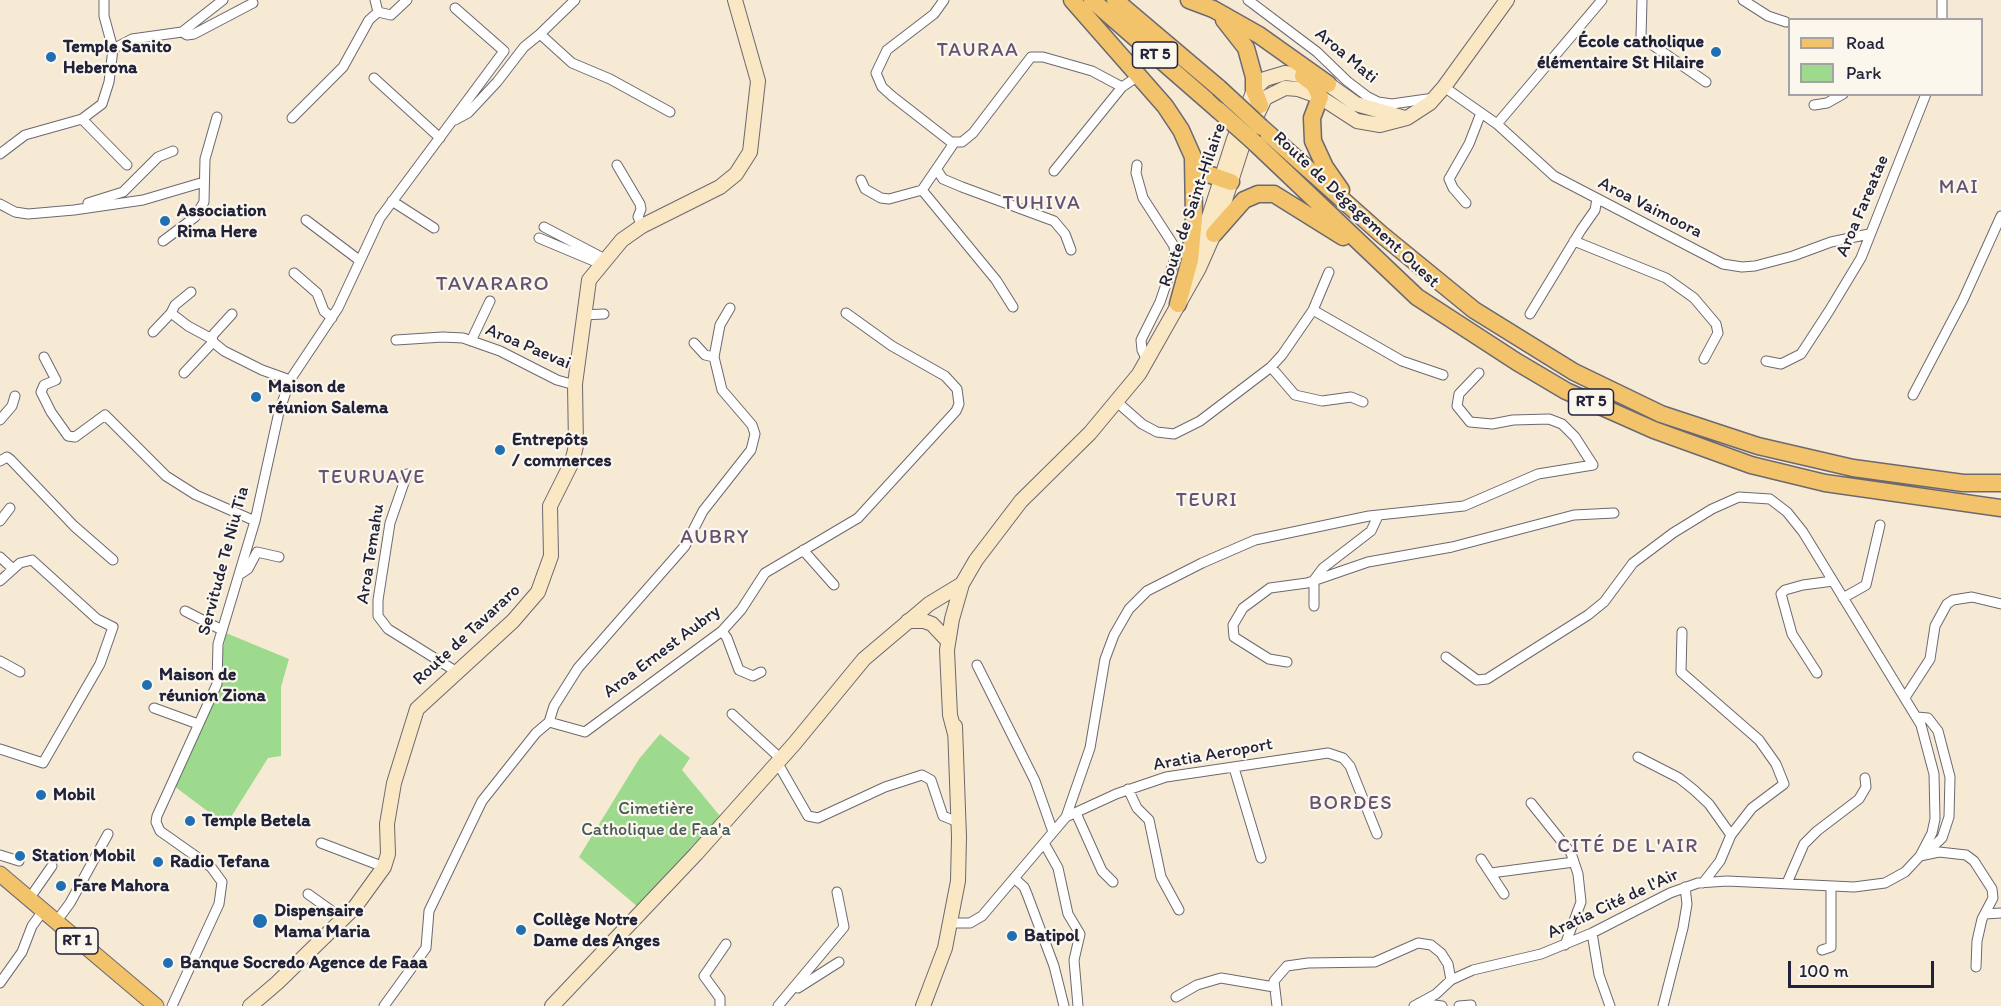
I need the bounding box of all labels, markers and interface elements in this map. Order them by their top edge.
legend [1788,18,1983,96]
street label: Aroa Mati [1310,23,1382,89]
place label: École catholique élémentaire St Hilaire [1537,31,1704,74]
text: Road [1846,32,1885,54]
place label: Temple Sanito Heberona [63,36,172,78]
district label: TAURAA [936,39,1020,63]
road number: RT 5 [1132,42,1178,68]
marker: École catholique élémentaire St Hilaire [1709,45,1723,59]
marker: Temple Sanito Heberona [44,50,58,64]
text: Park [1846,62,1881,84]
street label: Route de Saint-Hilaire [1155,120,1231,290]
street label: Route de Dégagement Ouest [1268,127,1444,293]
street label: Aroa Fareatae [1832,152,1894,260]
street label: Aroa Vaimoora [1594,173,1706,243]
district label: MAI [1940,176,1978,200]
district label: TUHIVA [1003,192,1081,216]
place label: Association Rima Here [177,200,266,242]
marker: Association Rima Here [158,214,172,228]
district label: TAVARARO [435,272,551,298]
street label: Aroa Paevai [482,319,574,375]
place label: Maison de réunion Salema [268,376,388,418]
road number: RT 5 [1568,389,1614,415]
marker: Maison de réunion Salema [249,390,263,404]
place label: Entrepôts / commerces [512,429,612,472]
marker: Entrepôts / commerces [493,443,507,457]
district label: TEURUAVE [318,466,426,490]
street label: Servitude Te Niu Tia [194,484,254,638]
district label: TEURI [1176,489,1238,513]
street label: Aroa Temahu [352,502,390,606]
district label: AUBRY [680,526,750,550]
street label: Route de Tavararo [409,580,525,690]
street label: Aroa Ernest Aubry [599,601,725,703]
place label: Maison de réunion Ziona [159,664,266,706]
marker: Maison de réunion Ziona [140,678,154,692]
street label: Aratia Aeroport [1151,734,1275,776]
place label: Mobil [53,784,95,806]
marker: Mobil [34,788,48,802]
district label: BORDES [1309,792,1393,816]
park label: Cimetière Catholique de Faa'a [581,798,731,840]
place label: Temple Betela [202,810,311,832]
marker: Temple Betela [183,814,197,828]
district label: CITÉ DE L'AIR [1558,835,1698,859]
place label: Station Mobil [32,845,135,867]
marker: Station Mobil [13,849,27,863]
place label: Radio Tefana [170,851,270,873]
marker: Radio Tefana [151,855,165,869]
street label: Aratia Cité de l'Air [1544,864,1682,944]
place label: Fare Mahora [73,875,169,897]
marker: Fare Mahora [54,879,68,893]
place label: Dispensaire Mama Maria [274,900,370,942]
place label: Collège Notre Dame des Anges [533,909,660,952]
marker: Dispensaire Mama Maria [251,912,269,930]
marker: Collège Notre Dame des Anges [514,923,528,937]
place label: Batipol [1024,925,1079,947]
road number: RT 1 [56,928,98,954]
marker: Batipol [1005,929,1019,943]
scale bar [1791,949,1936,987]
place label: Banque Socredo Agence de Faaa [180,952,428,974]
marker: Banque Socredo Agence de Faaa [161,956,175,970]
text: 100 m [1799,960,1849,982]

